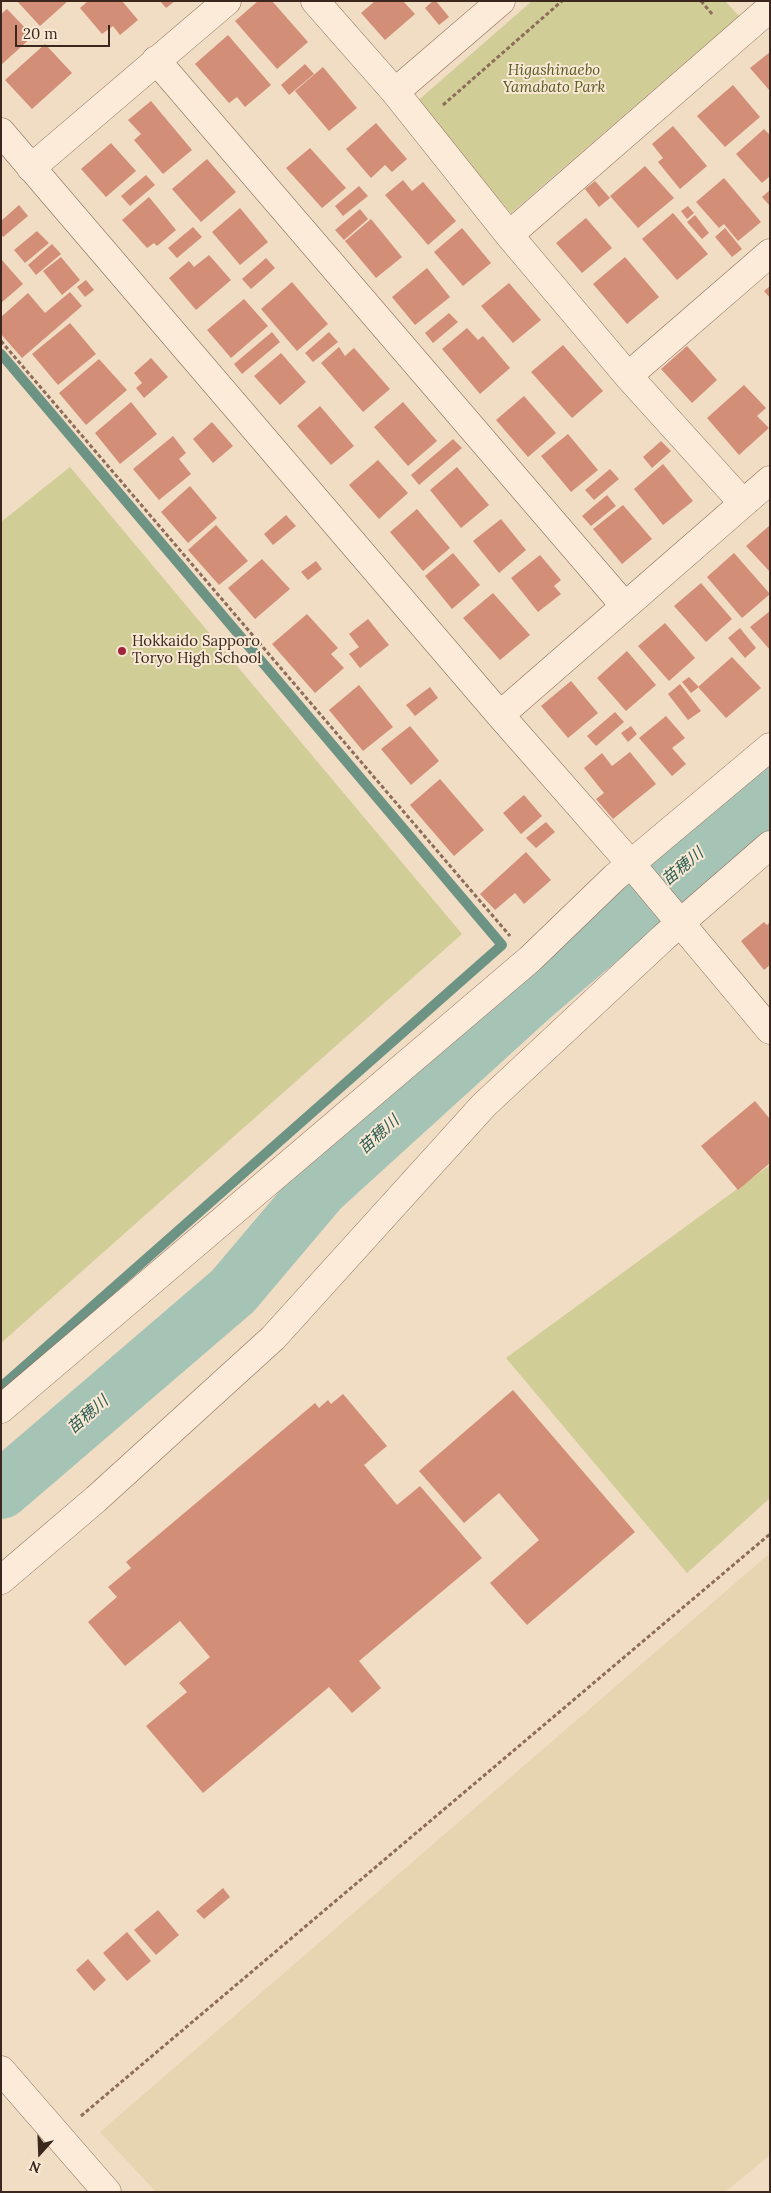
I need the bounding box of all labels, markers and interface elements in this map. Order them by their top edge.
scale bar [18,15,112,47]
text: 20 m [23,24,58,43]
park label: Higashinaebo Yamabato Park [503,62,605,97]
place label: Hokkaido Sapporo Toryo High School [132,633,261,668]
marker: Hokkaido Sapporo Toryo High School [116,645,128,657]
water label: 苗穂川 [658,844,708,890]
water label: 苗穂川 [355,1112,403,1158]
water label: 苗穂川 [64,1392,112,1438]
north arrow [15,2128,65,2178]
text: N [27,2157,43,2177]

